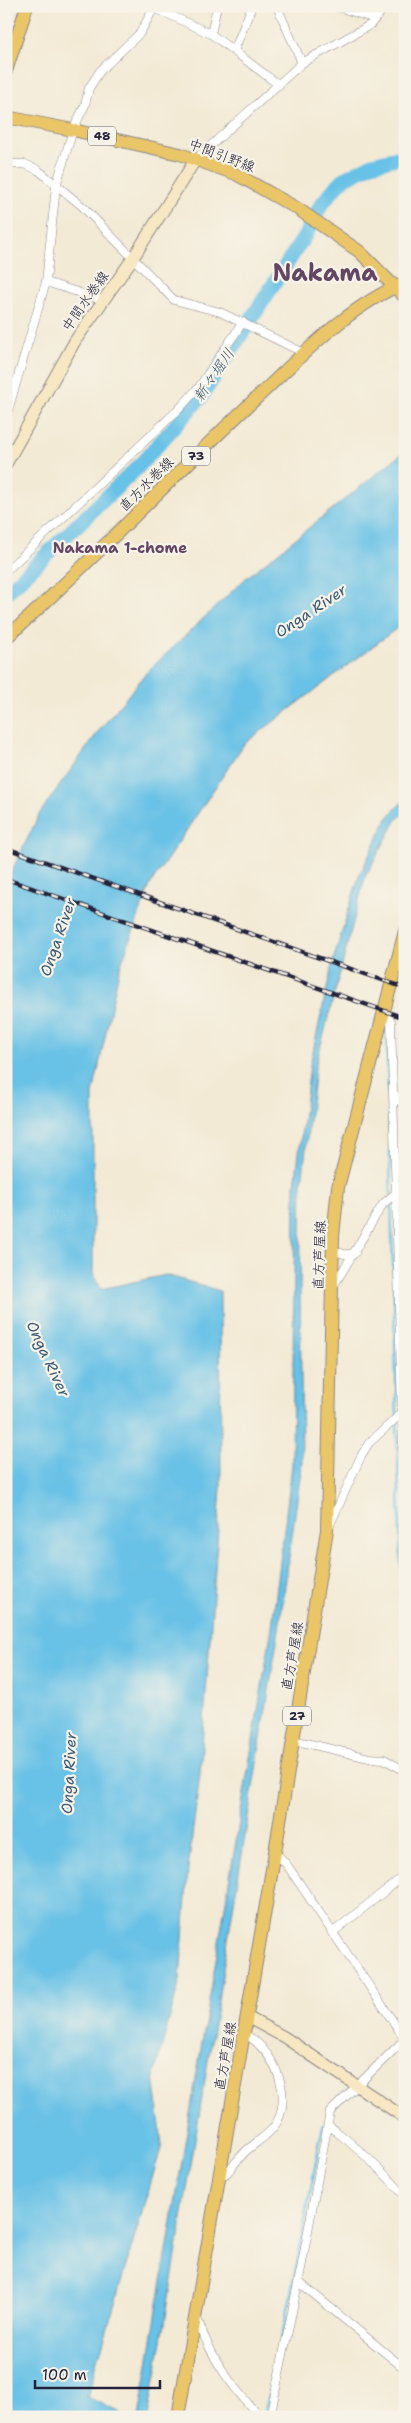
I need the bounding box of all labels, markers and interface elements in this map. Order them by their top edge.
road number: 48 [88,126,116,146]
street label: 中間引野線 [186,134,258,176]
district label: Nakama [272,257,378,289]
street label: 中間水巻線 [58,267,112,335]
water label: 新々堀川 [189,345,239,405]
road number: 73 [182,446,210,466]
street label: 直方水巻線 [115,453,177,515]
district label: Nakama 1-chome [53,538,187,558]
water label: Onga River [271,579,351,642]
water label: Onga River [35,894,81,979]
street label: 直方芦屋線 [309,1220,329,1290]
water label: Onga River [22,1318,75,1401]
street label: 直方芦屋線 [277,1620,307,1692]
road number: 27 [283,1706,311,1725]
water label: Onga River [57,1731,81,1814]
street label: 直方芦屋線 [210,2020,240,2092]
scale bar [35,2358,160,2390]
text: 100 m [42,2365,87,2385]

